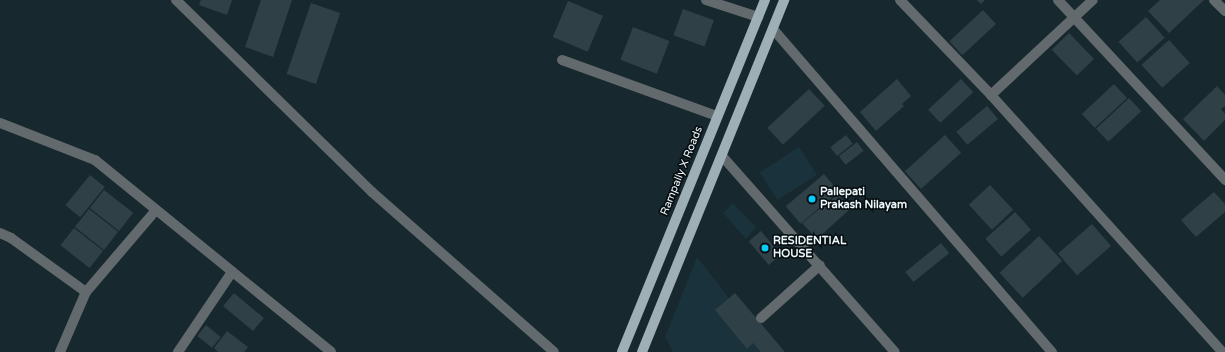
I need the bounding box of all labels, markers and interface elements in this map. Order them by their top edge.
street label: Rampally X Roads [658,125,706,217]
place label: Pallepati Prakash Nilayam [820,186,907,212]
marker: Pallepati Prakash Nilayam [807,194,817,204]
place label: RESIDENTIAL HOUSE [773,235,846,261]
marker: RESIDENTIAL HOUSE [760,243,770,253]

